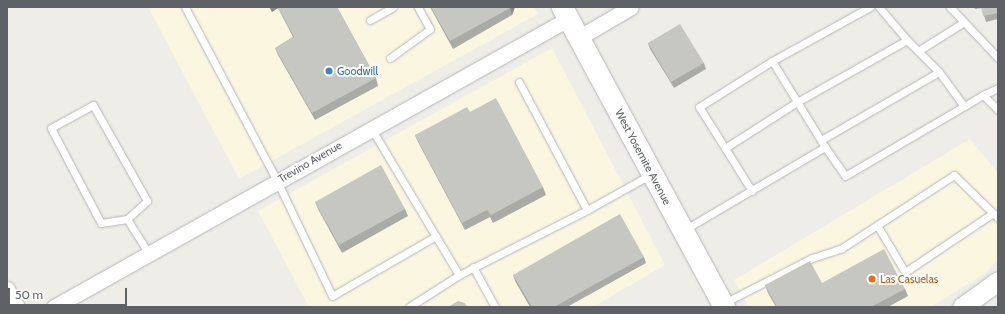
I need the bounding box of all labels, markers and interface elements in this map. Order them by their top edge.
place label: Goodwill [337,64,378,78]
marker: Goodwill [324,66,334,76]
street label: West Yosemite Avenue [612,107,674,207]
street label: Trevino Avenue [276,139,344,185]
place label: Las Casuelas [880,272,938,286]
marker: Las Casuelas [867,274,877,284]
scale bar [10,280,129,306]
text: 50 m [15,287,43,302]

